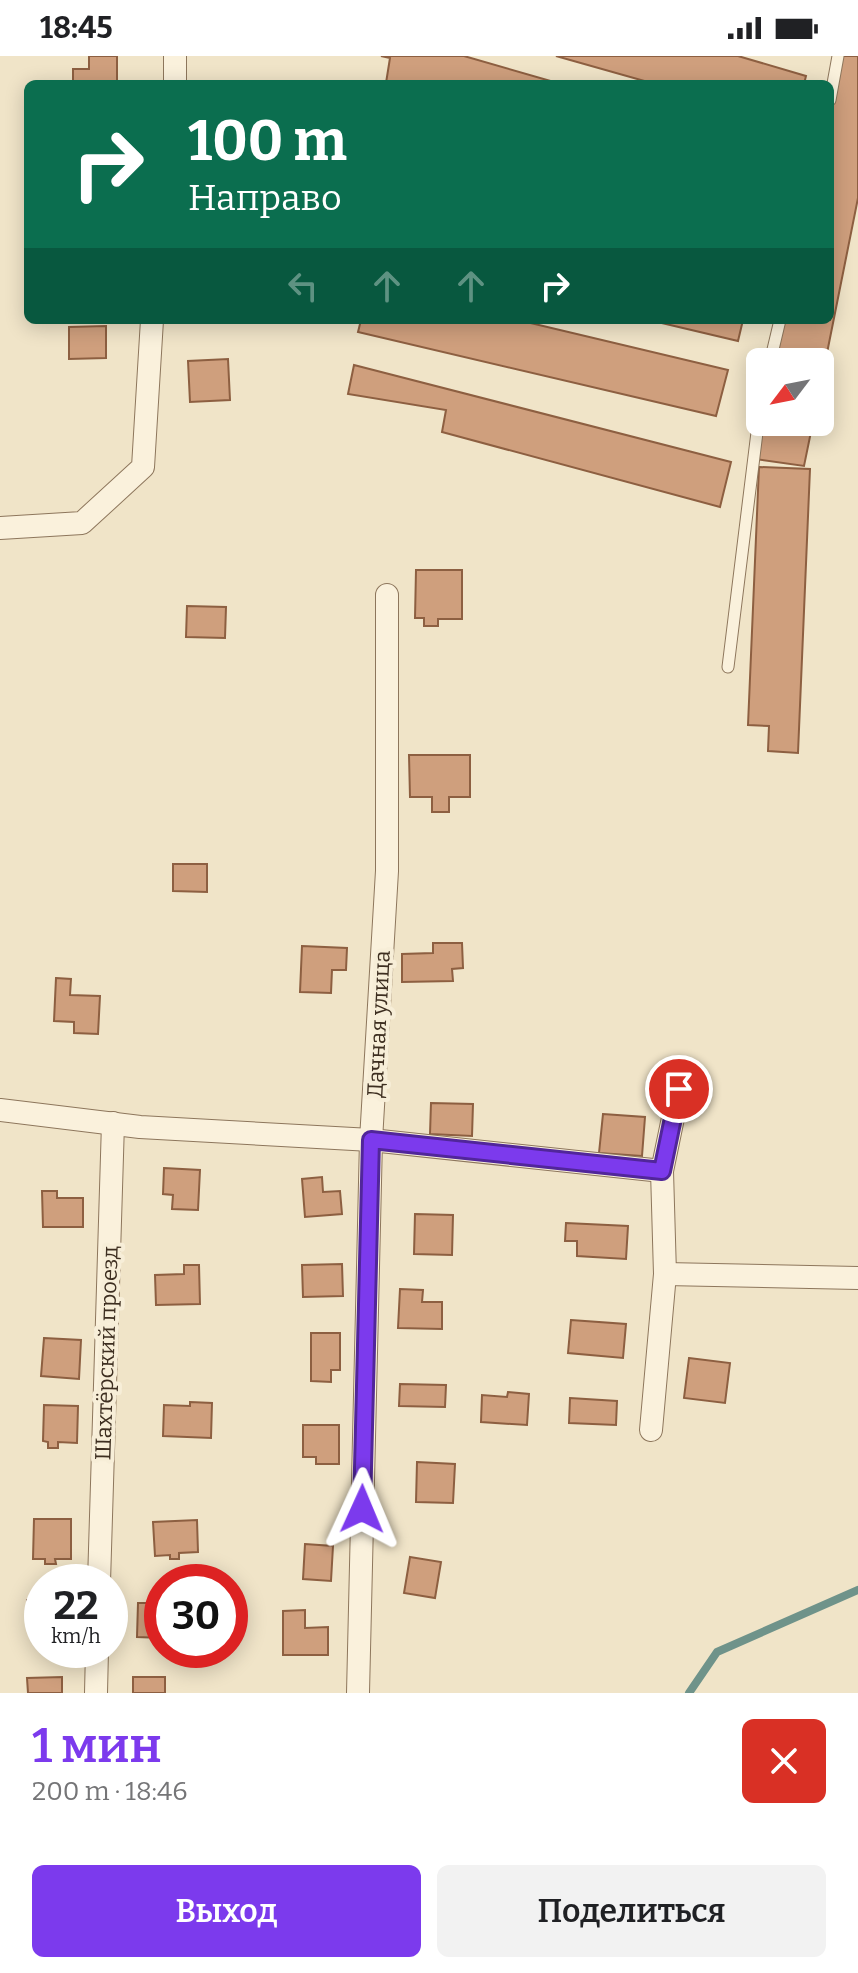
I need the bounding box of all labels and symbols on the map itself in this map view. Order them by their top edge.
north arrow [746,348,834,436]
street label: Дачная улица [361,950,396,1098]
pin [645,1055,713,1123]
street label: Шахтёрский проезд [89,1245,124,1461]
position arrow [320,1467,404,1551]
speed limit sign: 30 [144,1564,248,1668]

